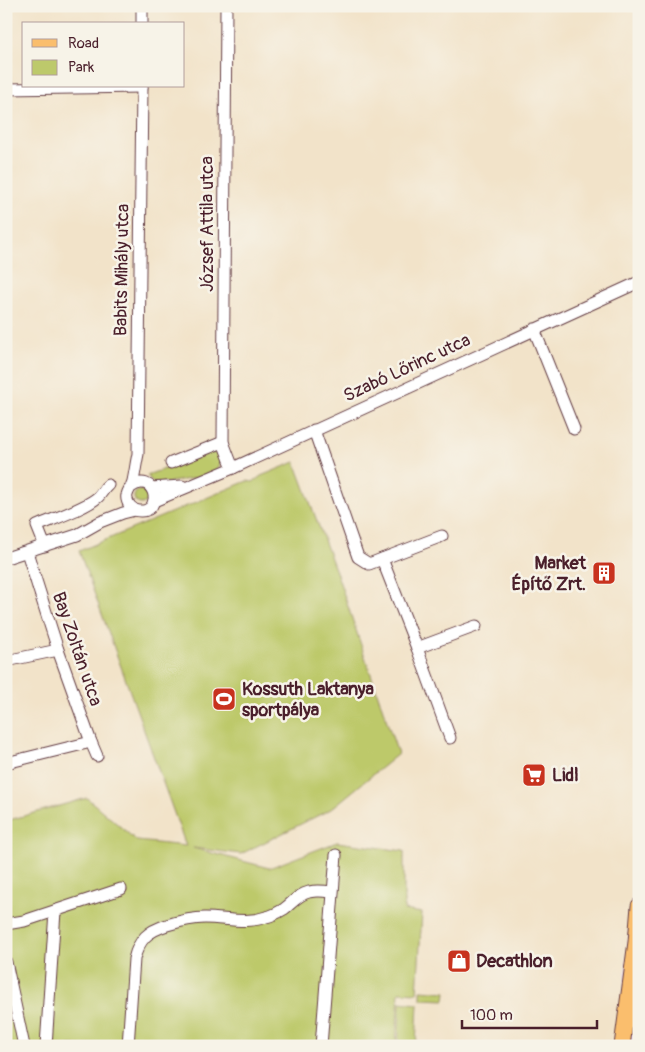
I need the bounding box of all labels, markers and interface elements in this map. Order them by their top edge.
legend [22,22,185,88]
text: Road [68,34,99,53]
text: Park [68,58,95,77]
street label: József Attila utca [196,156,219,292]
street label: Babits Mihály utca [109,204,135,336]
street label: Szabó Lőrinc utca [340,329,474,407]
place label: Market Építő Zrt. [511,552,587,596]
building icon: Market Építő Zrt. [591,560,617,586]
street label: Bay Zoltán utca [47,589,107,709]
place label: Kossuth Laktanya sportpálya [242,678,375,722]
sports icon: Kossuth Laktanya sportpálya [211,686,237,712]
supermarket icon: Lidl [521,762,547,788]
place label: Lidl [552,764,578,787]
shop icon: Decathlon [446,948,472,974]
place label: Decathlon [476,950,553,973]
scale bar [462,997,598,1029]
text: 100 m [470,1006,513,1025]

